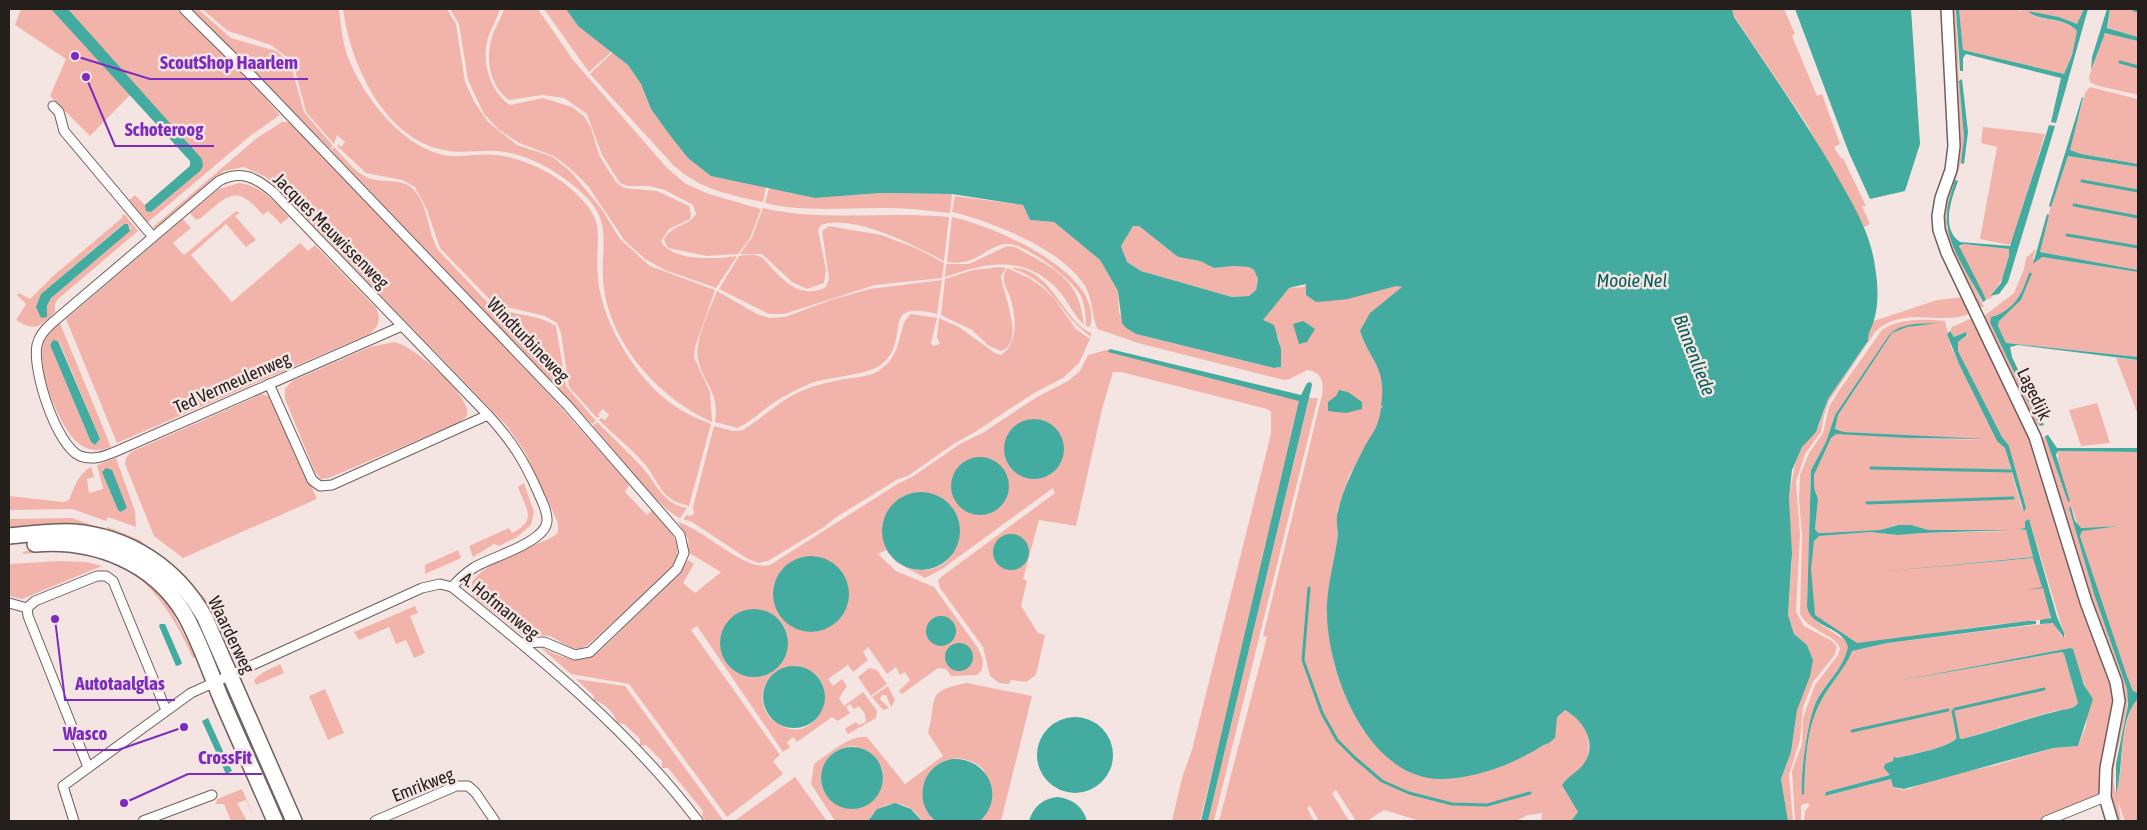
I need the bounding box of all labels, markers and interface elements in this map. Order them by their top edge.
callout: ScoutShop Haarlem [150,45,308,79]
text: ScoutShop Haarlem [160,51,298,73]
callout: Schoteroog [115,112,214,146]
text: Schoteroog [125,118,204,140]
street label: Jacques Meuwissenweg [269,168,394,293]
water label: Mooie Nel [1596,269,1668,291]
street label: Windturbineweg [483,293,574,387]
water label: Binnenliede [1670,311,1720,399]
street label: Ted Vermeulenweg [170,347,294,418]
street label: Lagedijk [2013,364,2056,423]
street label: A. Hofmanweg [457,568,544,644]
street label: Waarderweg [204,593,259,677]
callout: Autotaalglas [65,666,175,700]
text: Autotaalglas [74,672,165,694]
callout: Wasco [53,716,118,750]
text: Wasco [62,722,107,744]
callout: CrossFit [188,740,262,774]
text: CrossFit [198,746,253,768]
street label: Emrikweg [389,763,457,806]

